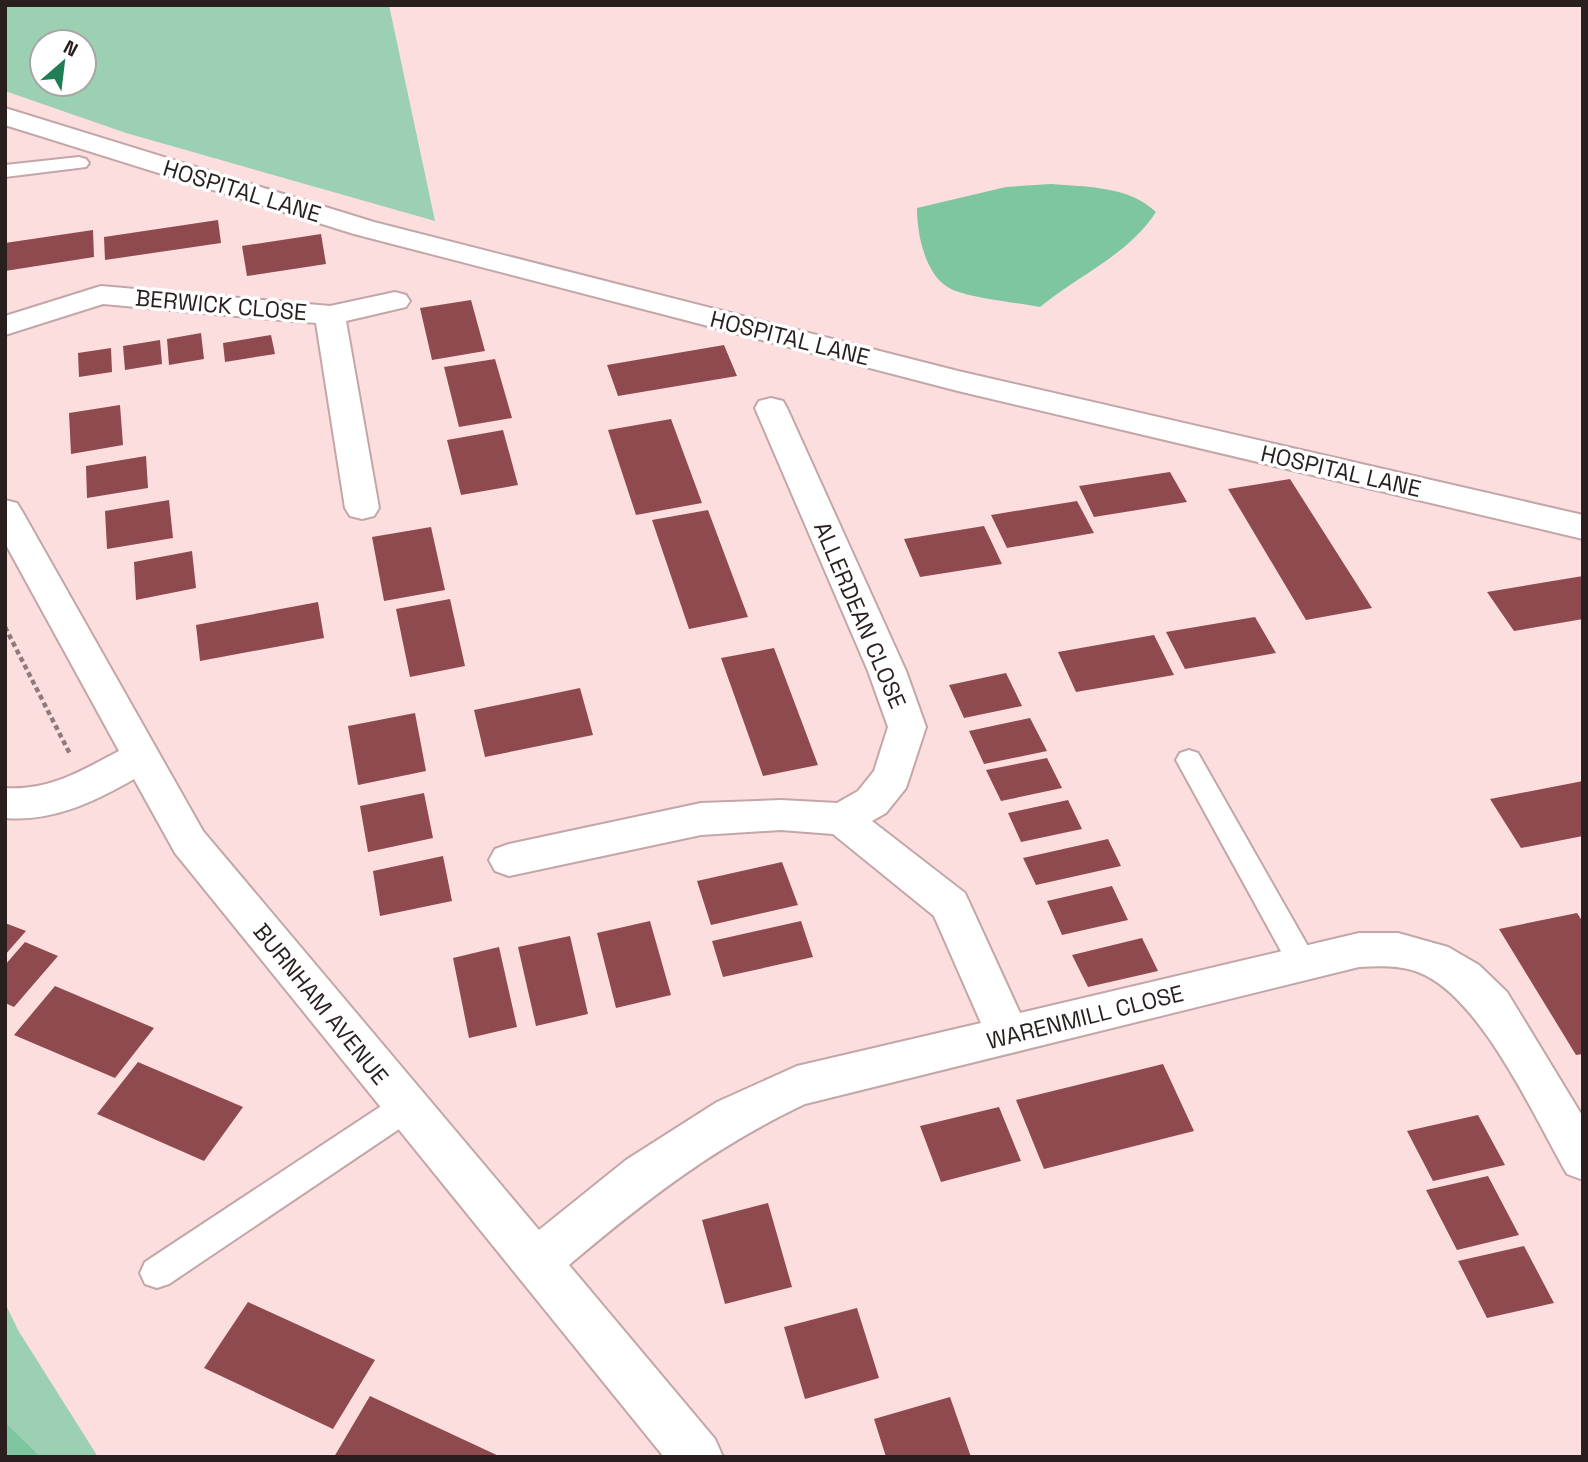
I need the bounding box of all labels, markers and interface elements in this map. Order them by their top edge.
north arrow [28,28,98,98]
text: N [59,34,82,62]
street label: HOSPITAL LANE [159,153,325,229]
street label: BERWICK CLOSE [134,283,308,327]
street label: HOSPITAL LANE [707,304,873,372]
street label: HOSPITAL LANE [1258,438,1424,504]
street label: ALLERDEAN CLOSE [807,517,913,713]
street label: BURNHAM AVENUE [247,917,395,1091]
street label: WARENMILL CLOSE [983,978,1187,1056]

